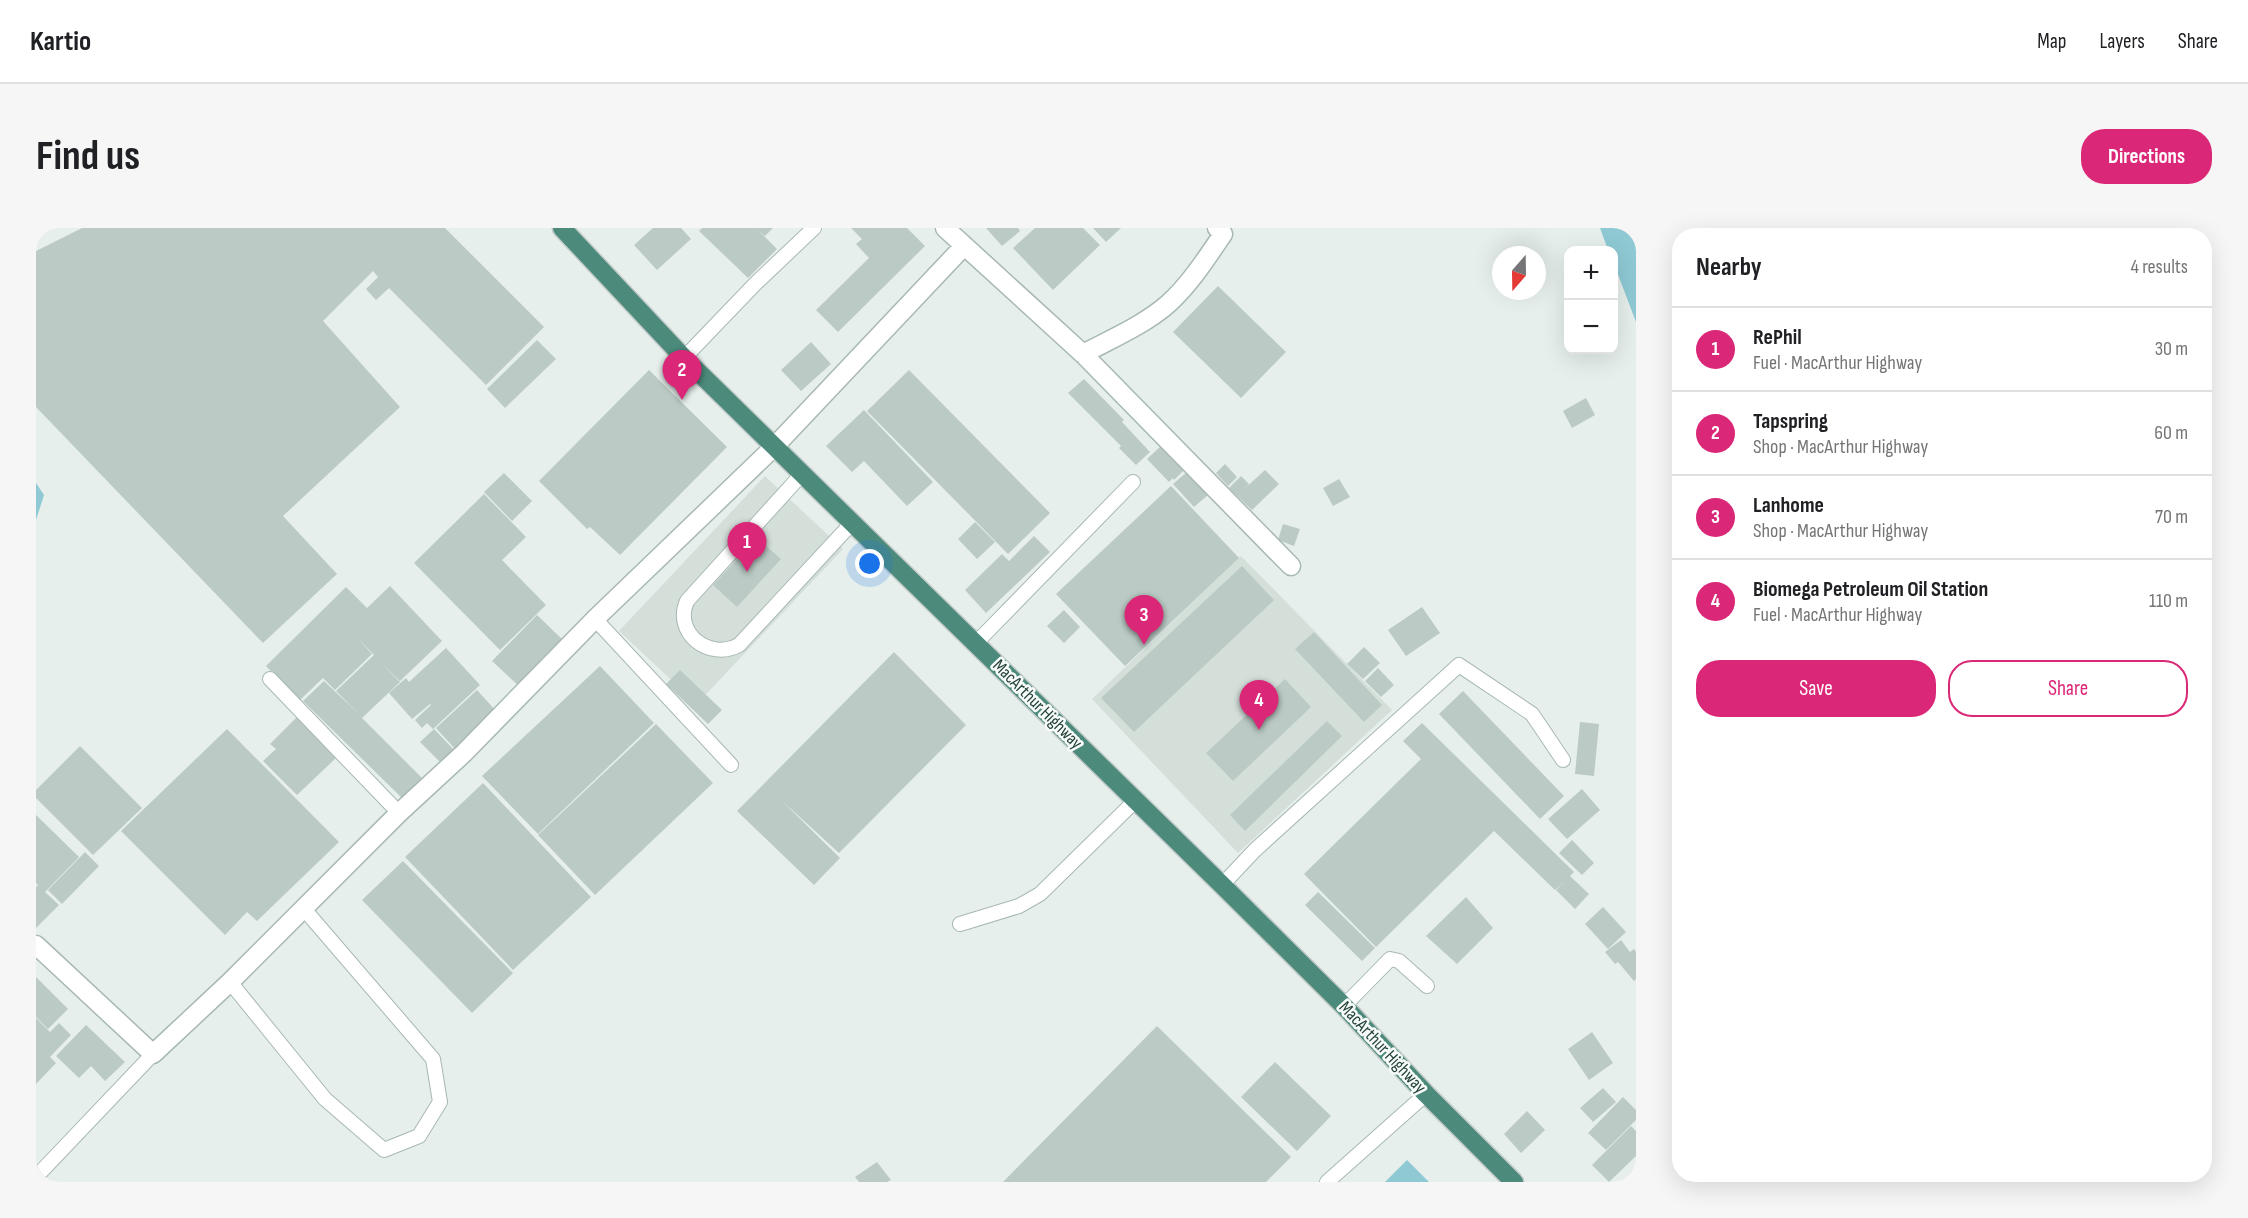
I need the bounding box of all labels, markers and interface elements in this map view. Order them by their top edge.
text: Kartio [30,25,91,58]
text: Map [2037,29,2066,54]
text: Layers [2099,29,2145,54]
text: Share [2178,29,2218,54]
button: Directions [2081,129,2212,184]
text: Find us [36,131,140,182]
north arrow [1492,246,1546,300]
map controls [1564,246,1618,354]
button: + [1564,246,1618,300]
text: Nearby [1696,252,1762,283]
text: 4 results [2131,255,2188,279]
button: − [1564,300,1618,354]
text: RePhil [1753,324,1802,351]
text: 1 [1712,337,1719,361]
text: 30 m [2155,337,2188,361]
pin: 2 [662,350,702,400]
text: Fuel · MacArthur Highway [1753,351,1922,375]
text: Tapspring [1753,408,1828,435]
text: 2 [1711,421,1720,445]
text: 60 m [2154,421,2188,445]
text: Shop · MacArthur Highway [1753,435,1928,459]
text: Lanhome [1753,492,1824,519]
text: 3 [1711,505,1720,529]
text: 70 m [2155,505,2188,529]
text: Shop · MacArthur Highway [1753,519,1928,543]
pin: 1 [728,522,766,572]
your location [855,549,884,578]
text: Biomega Petroleum Oil Station [1753,576,1988,603]
text: 4 [1711,589,1720,613]
text: 110 m [2149,589,2188,613]
pin: 3 [1124,596,1164,645]
text: Fuel · MacArthur Highway [1753,603,1922,627]
street label: MacArthur Highway [989,655,1087,754]
button: Save [1696,660,1936,717]
button: Share [1948,660,2188,717]
pin: 4 [1240,680,1278,730]
street label: MacArthur Highway [1335,997,1431,1098]

